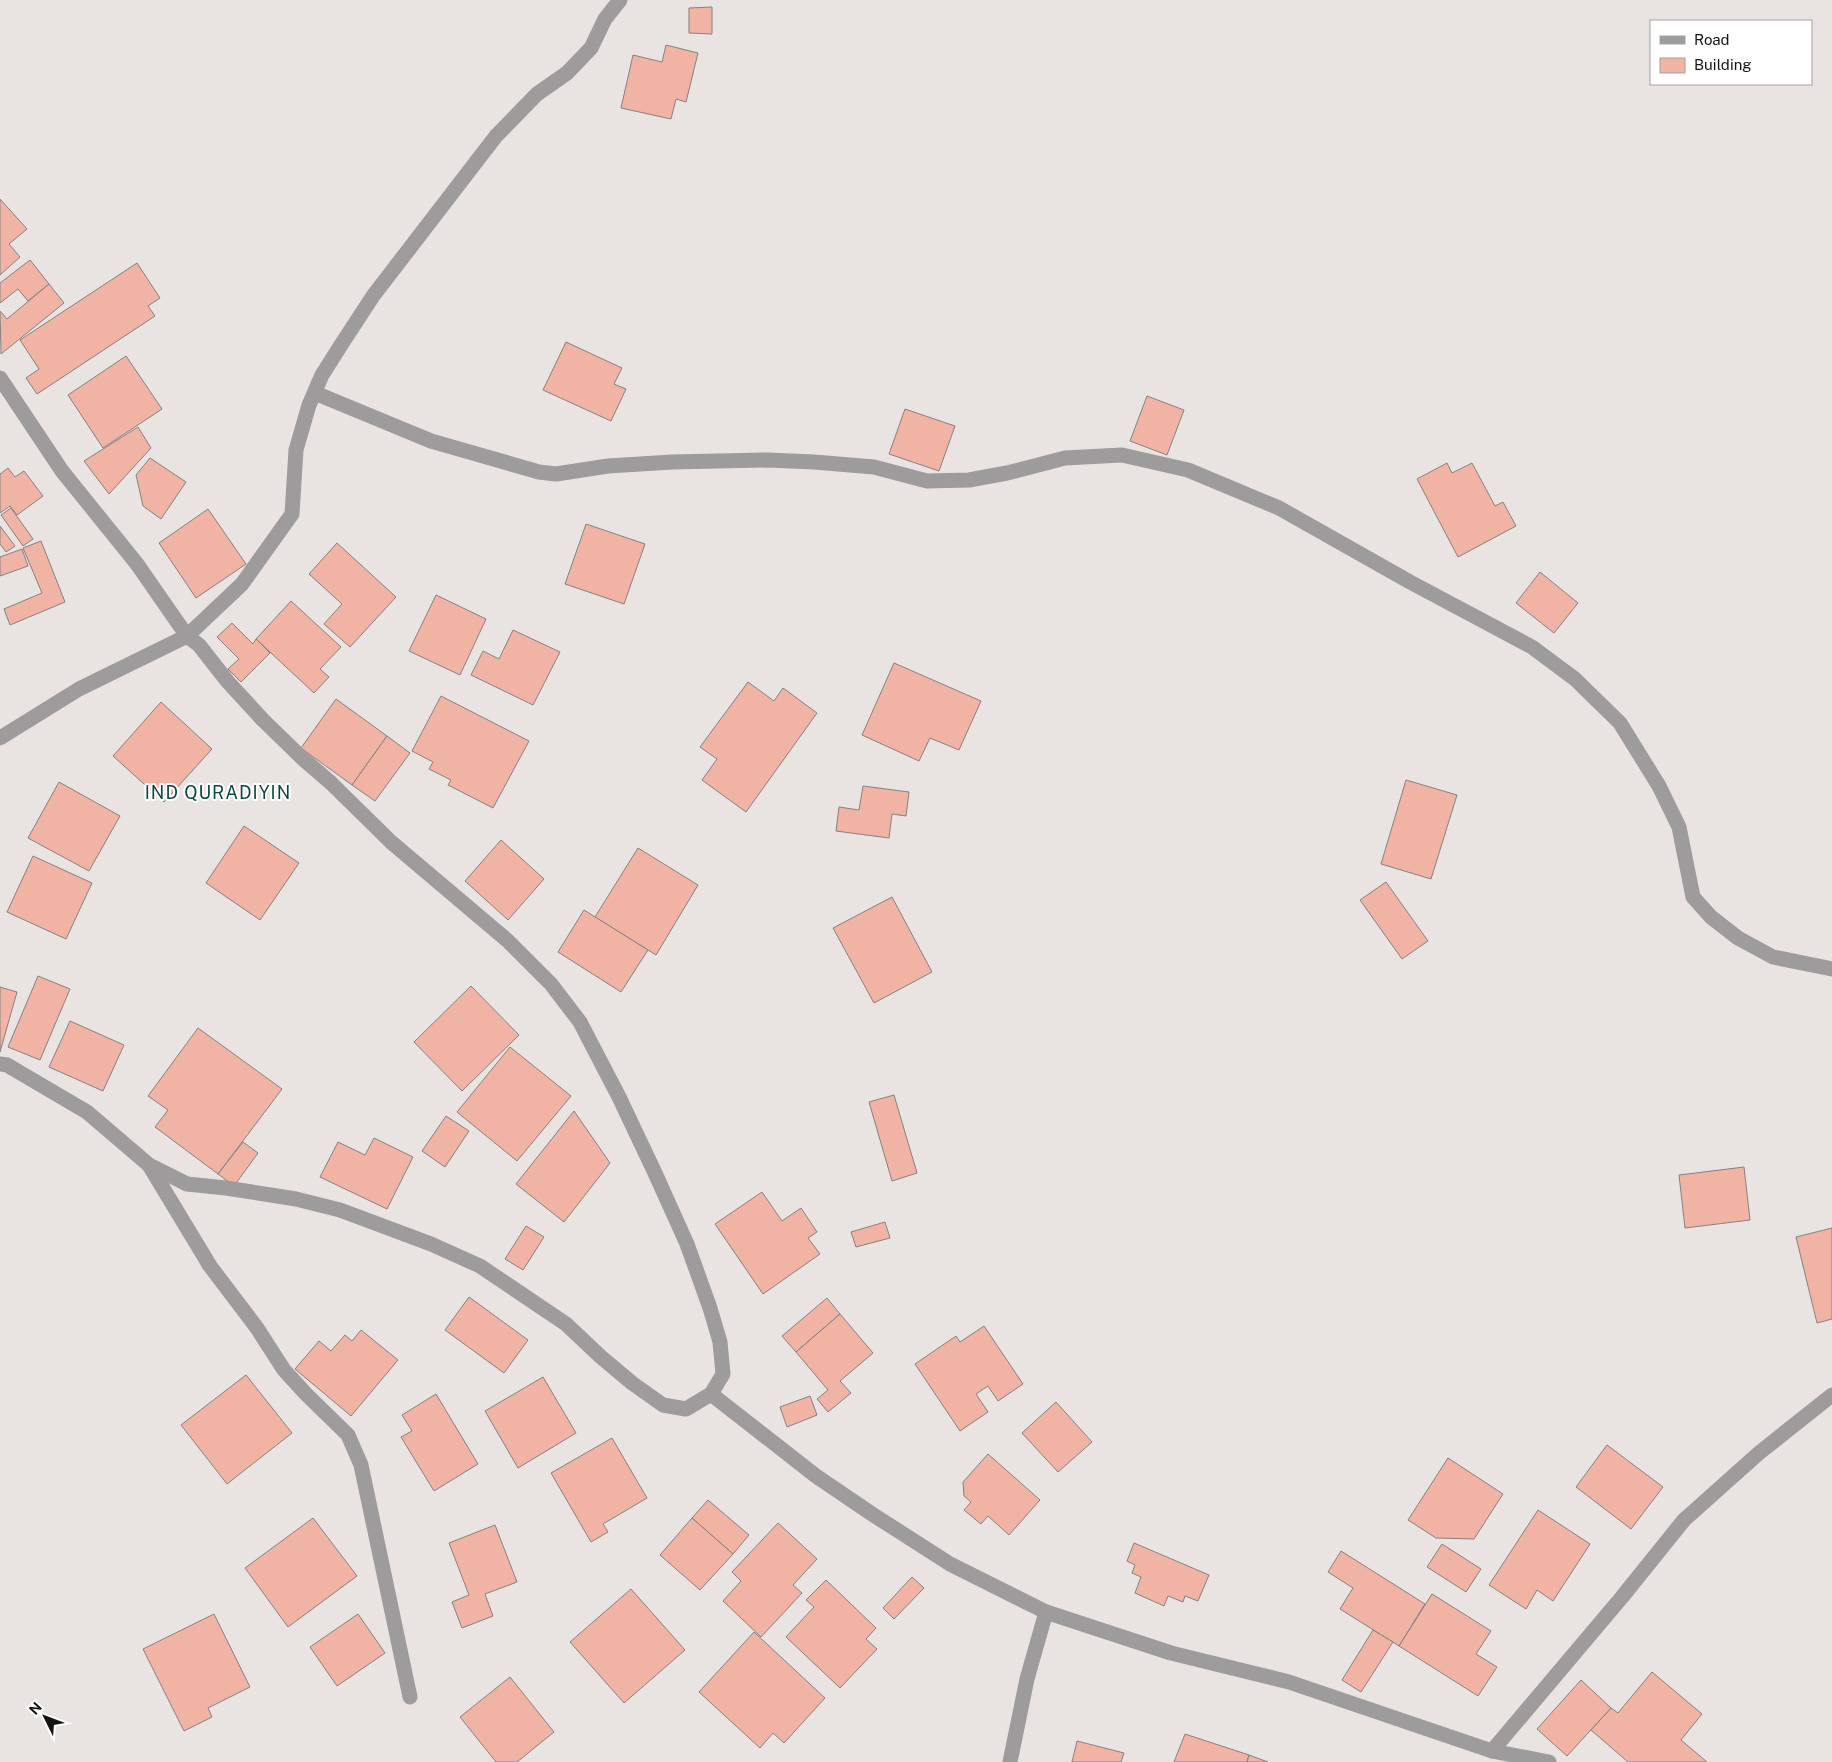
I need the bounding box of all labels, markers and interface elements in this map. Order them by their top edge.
legend [1650,20,1812,85]
text: Road [1694,31,1730,48]
text: Building [1694,56,1752,73]
district label: IND QURADIYIN [145,782,291,803]
north arrow [20,1692,70,1742]
text: N [26,1699,45,1718]

